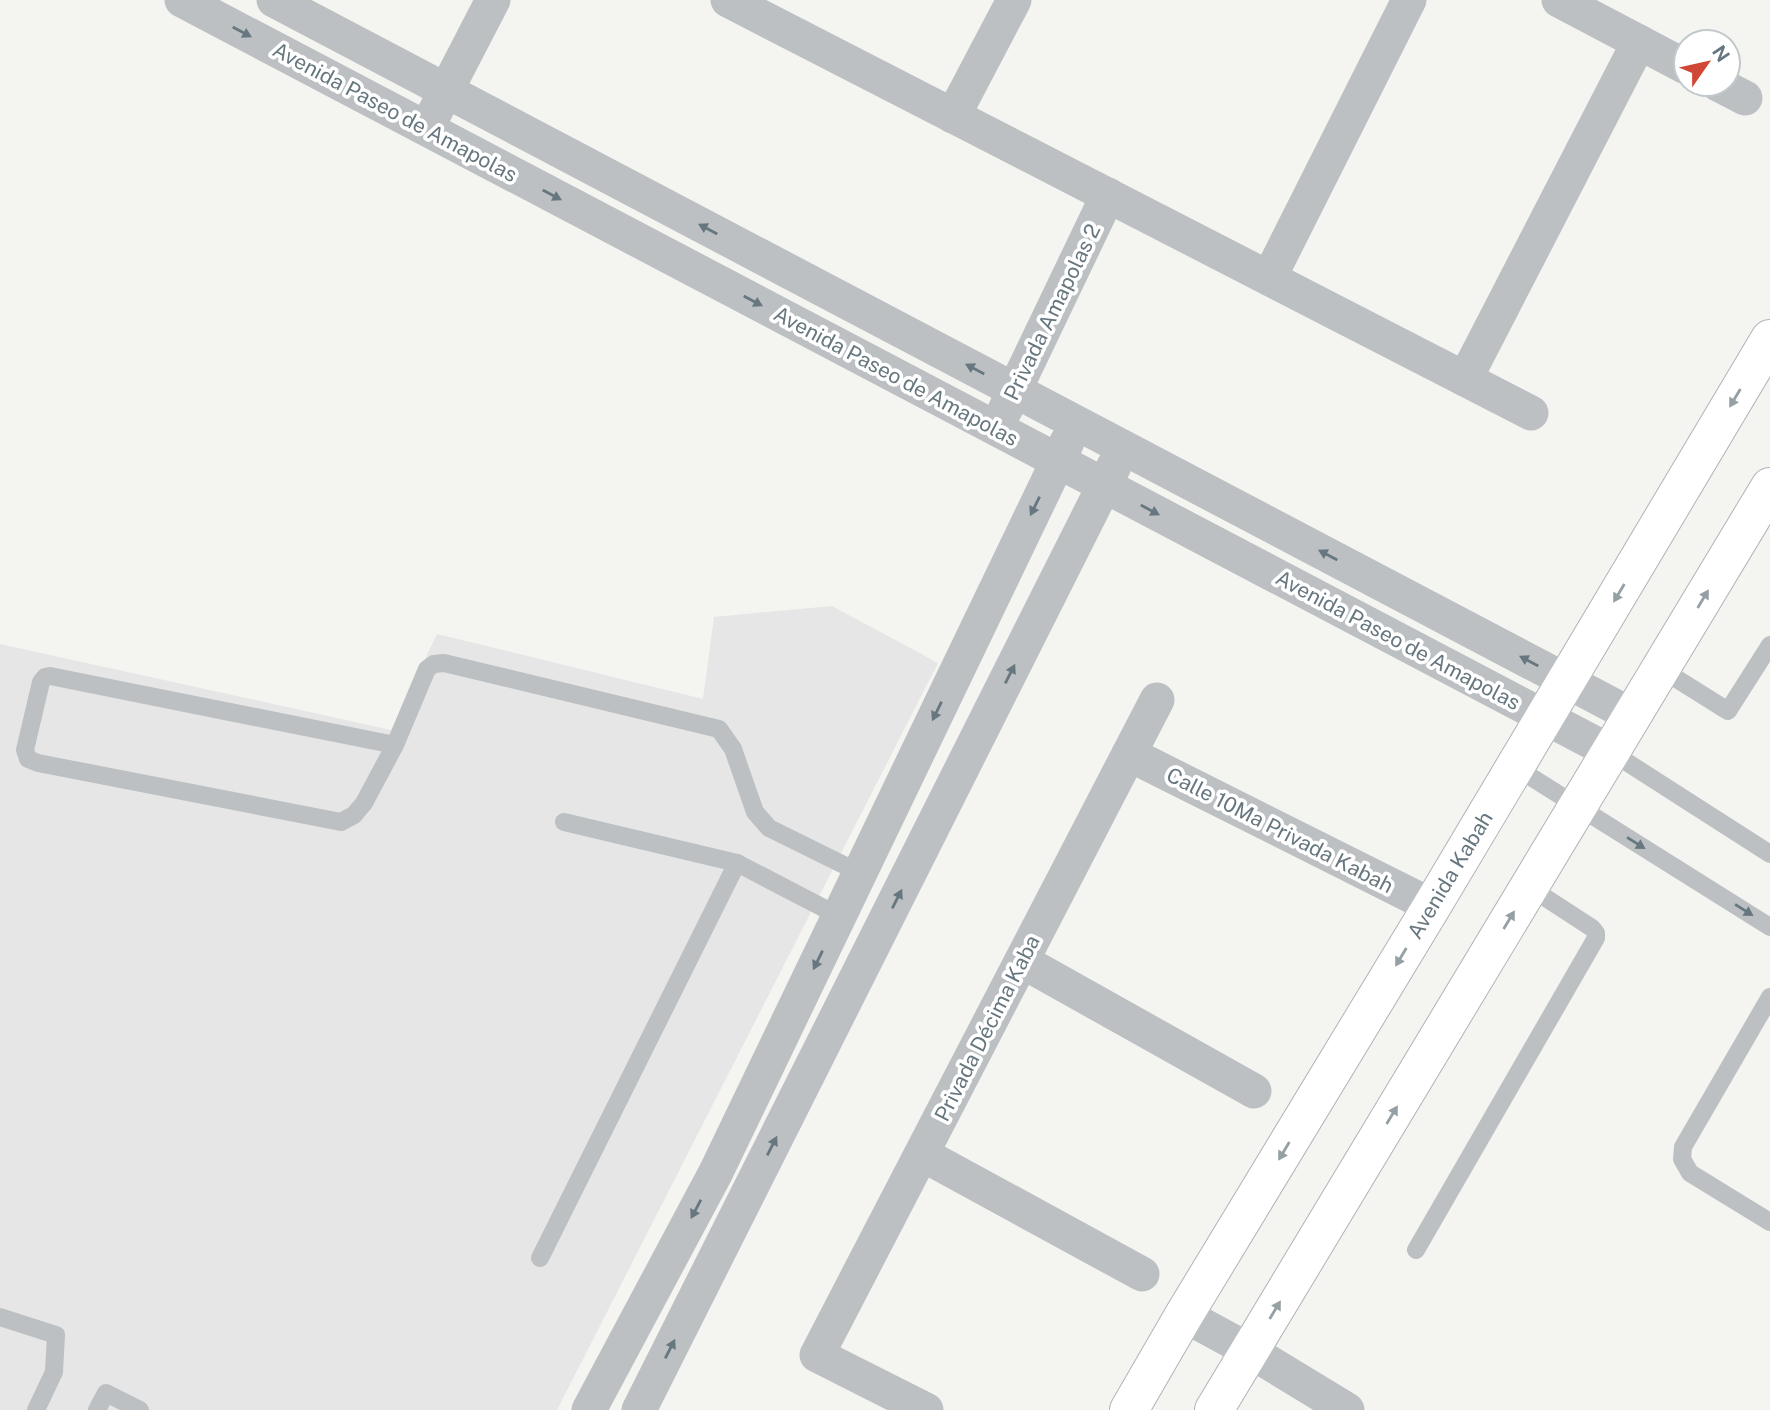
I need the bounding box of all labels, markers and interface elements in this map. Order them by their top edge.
one-way arrow [233,25,253,37]
north arrow [1672,28,1742,98]
street label: Avenida Paseo de Amapolas [269,37,521,187]
text: N [1708,41,1734,66]
one-way arrow [542,189,562,201]
street label: Privada Amapolas 2 [998,220,1106,404]
one-way arrow [698,223,718,235]
one-way arrow [744,294,764,306]
street label: Avenida Paseo de Amapolas [770,301,1022,451]
one-way arrow [965,363,985,375]
one-way arrow [1729,388,1741,407]
one-way arrow [1030,496,1041,516]
one-way arrow [1140,504,1160,515]
one-way arrow [1318,549,1338,561]
street label: Avenida Paseo de Amapolas [1272,565,1524,715]
one-way arrow [1612,584,1625,603]
one-way arrow [1696,590,1709,609]
one-way arrow [1519,656,1539,667]
one-way arrow [1005,664,1016,684]
one-way arrow [931,701,943,721]
street label: Calle 10Ma Privada Kabah [1162,762,1398,898]
street label: Avenida Kabah [1402,807,1498,943]
one-way arrow [1626,836,1645,849]
one-way arrow [891,889,902,909]
one-way arrow [1734,904,1753,917]
one-way arrow [1503,910,1516,929]
street label: Privada Décima Kaba [929,931,1045,1125]
one-way arrow [1395,947,1408,966]
one-way arrow [812,950,823,971]
one-way arrow [1386,1105,1398,1124]
one-way arrow [767,1136,778,1156]
one-way arrow [1277,1142,1290,1161]
one-way arrow [691,1199,702,1219]
one-way arrow [1269,1300,1281,1319]
one-way arrow [664,1339,675,1359]

